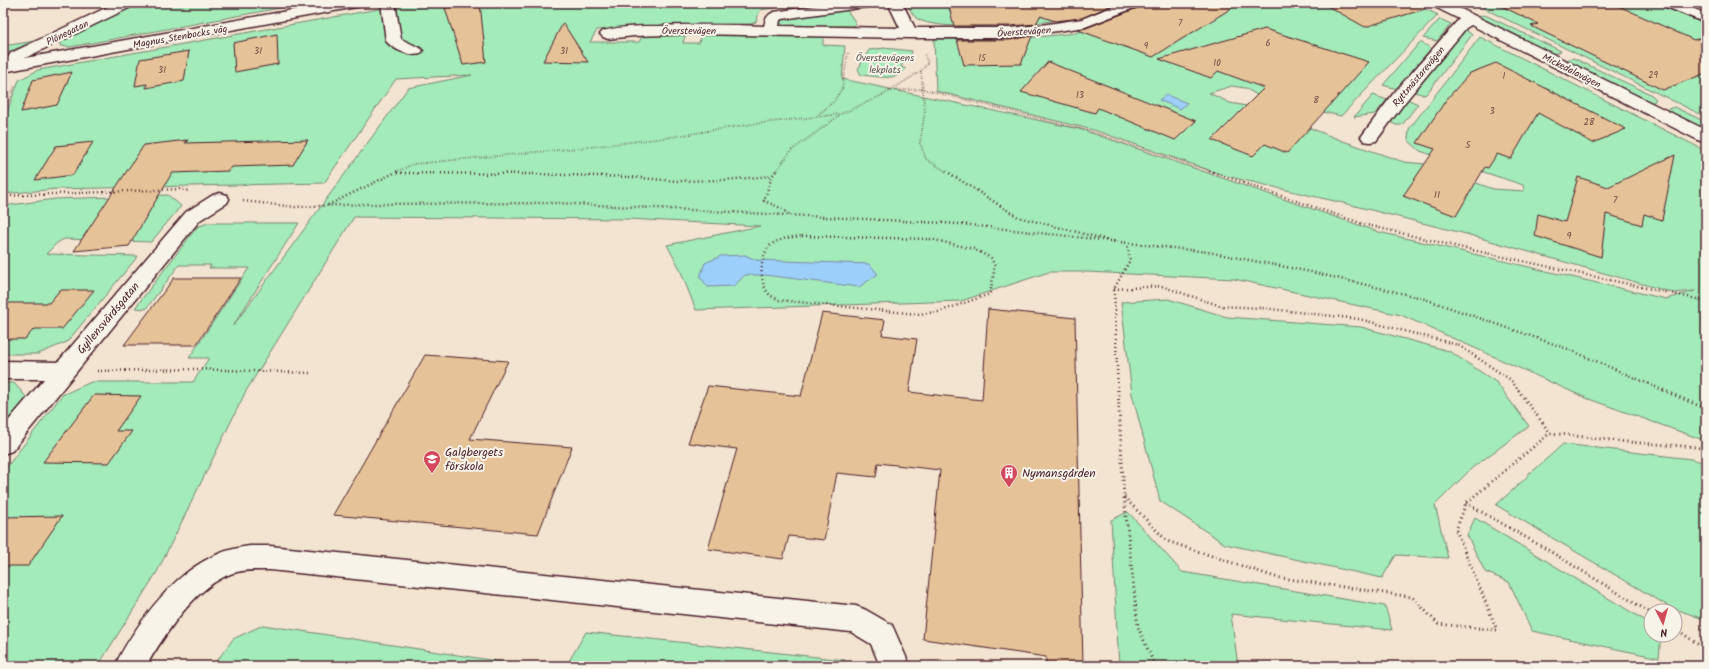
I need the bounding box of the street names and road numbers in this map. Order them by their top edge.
street label: Plönegatan [43,16,91,50]
street label: Magnus Stenbocks väg [132,21,229,53]
street label: Överstevägen [996,22,1052,42]
street label: Överstevägen [662,23,716,39]
street label: Ryttmästarevägen [1388,43,1449,111]
street label: Mickedalavägen [1539,49,1604,93]
street label: Gyllensvärdsgatan [72,278,144,359]

